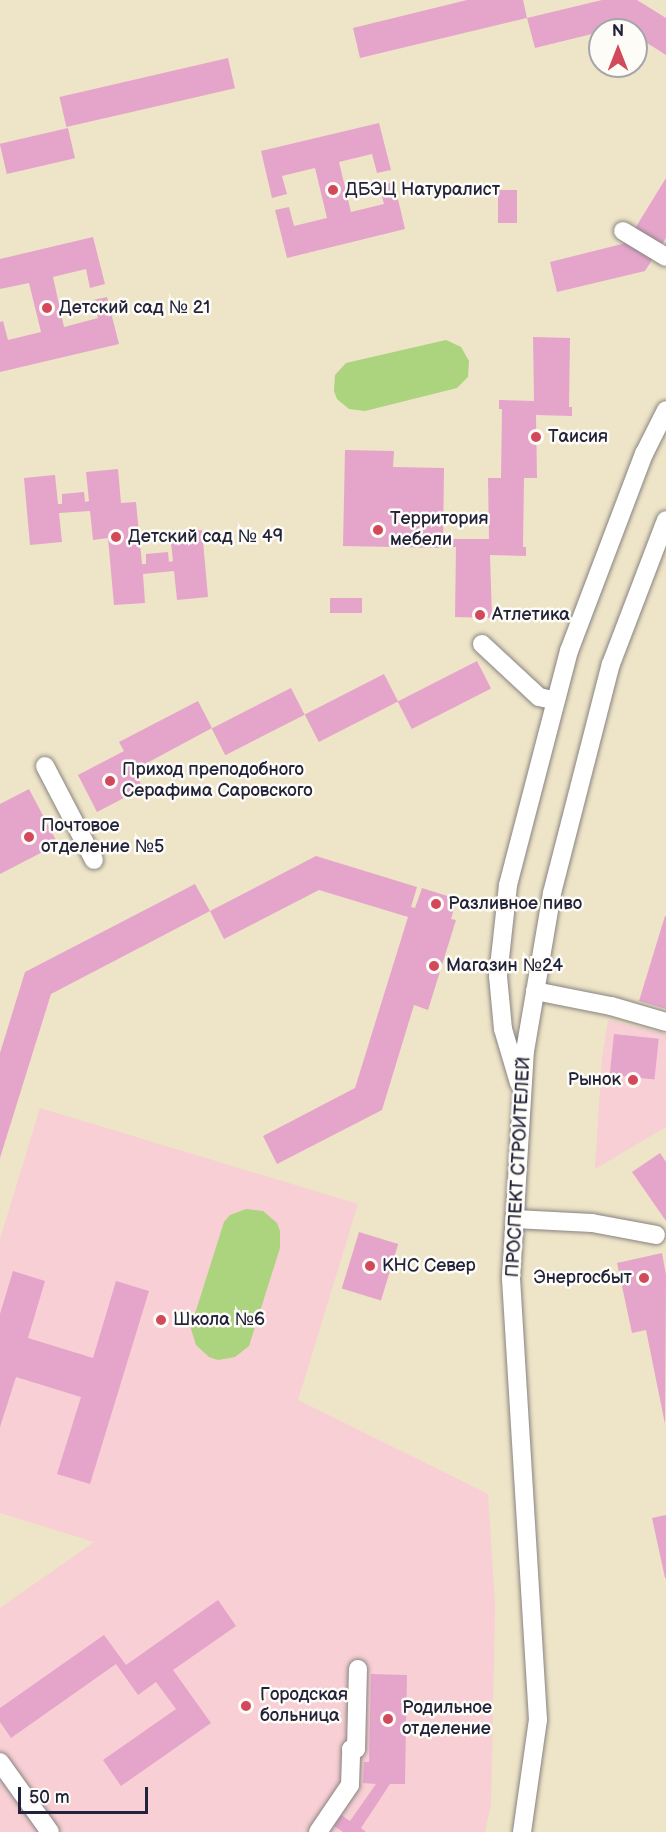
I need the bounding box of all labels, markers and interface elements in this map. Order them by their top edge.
north arrow [588,18,648,78]
text: N [612,22,624,41]
place label: ДБЭЦ Натуралист [345,179,500,201]
marker: ДБЭЦ Натуралист [326,183,340,197]
place label: Детский сад № 21 [59,297,210,319]
marker: Детский сад № 21 [40,301,54,315]
place label: Таисия [548,426,608,448]
marker: Таисия [529,430,543,444]
place label: Территория мебели [390,509,488,552]
marker: Территория мебели [371,523,385,537]
place label: Детский сад № 49 [128,526,283,548]
marker: Детский сад № 49 [109,530,123,544]
place label: Атлетика [492,604,570,626]
marker: Атлетика [473,608,487,622]
place label: Приход преподобного Серафима Саровского [122,760,313,802]
marker: Приход преподобного Серафима Саровского [103,774,117,788]
place label: Почтовое отделение №5 [41,816,164,858]
marker: Почтовое отделение №5 [22,830,36,844]
place label: Разливное пиво [448,893,582,915]
marker: Разливное пиво [429,897,443,911]
place label: Магазин №24 [446,955,563,977]
marker: Магазин №24 [427,959,441,973]
street label: ПРОСПЕКТ СТРОИТЕЛЕЙ [502,1056,536,1278]
place label: Рынок [568,1069,621,1091]
marker: Рынок [626,1073,640,1087]
place label: КНС Север [382,1255,476,1277]
marker: КНС Север [363,1259,377,1273]
place label: Энергосбыт [533,1267,632,1289]
marker: Энергосбыт [637,1271,651,1285]
place label: Школа №6 [173,1309,265,1331]
marker: Школа №6 [154,1313,168,1327]
place label: Городская больница [260,1685,348,1728]
marker: Городская больница [237,1697,255,1715]
place label: Родильное отделение [402,1698,492,1740]
marker: Родильное отделение [379,1710,397,1728]
scale bar [21,1775,152,1813]
text: 50 m [29,1787,70,1808]

